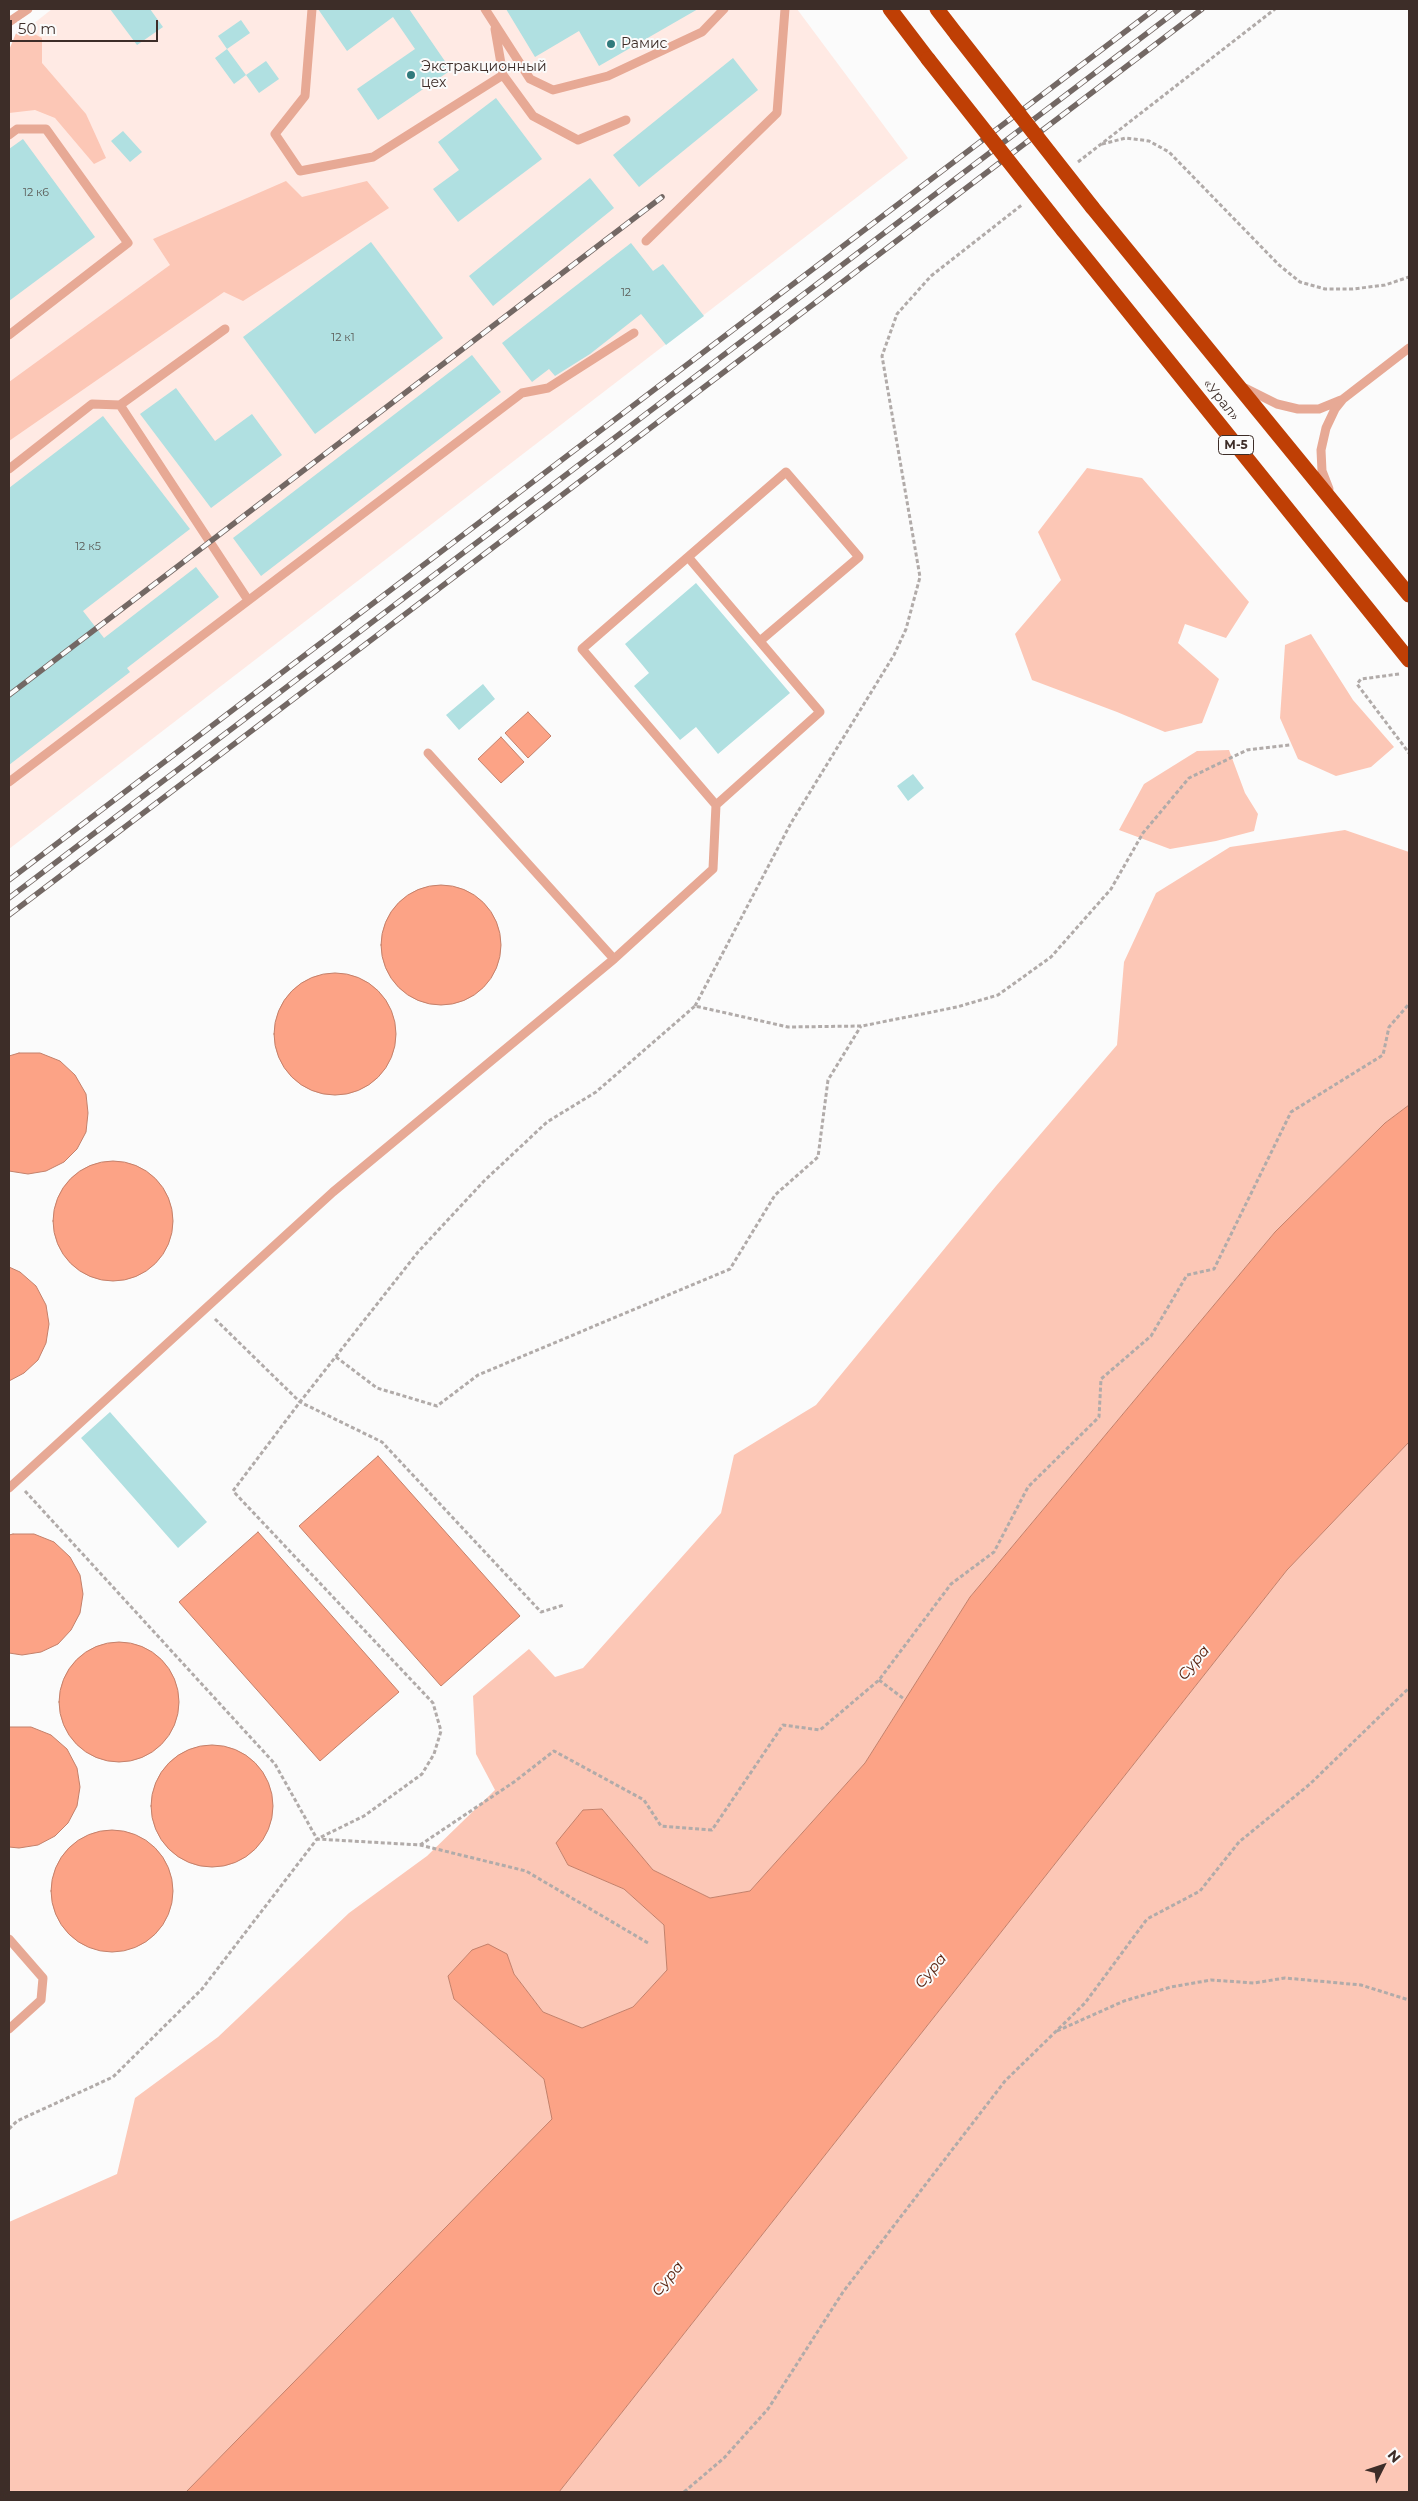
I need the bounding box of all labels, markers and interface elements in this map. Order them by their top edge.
scale bar [12,10,160,42]
text: 50 m [18,19,56,38]
place label: Рамис [621,36,667,52]
marker: Рамис [605,38,617,50]
place label: Экстракционный цех [421,59,547,92]
marker: Экстракционный цех [405,69,417,81]
house number: 12 к6 [23,186,49,200]
house number: 12 [621,286,631,300]
house number: 12 к1 [331,331,355,345]
street label: «Урал» [1199,376,1243,424]
road number: М-5 [1218,436,1254,454]
house number: 12 к5 [75,540,101,554]
water label: Сура [1174,1642,1214,1684]
water label: Сура [911,1950,951,1992]
water label: Сура [648,2258,688,2300]
north arrow [1358,2441,1408,2491]
text: N [1384,2446,1405,2466]

